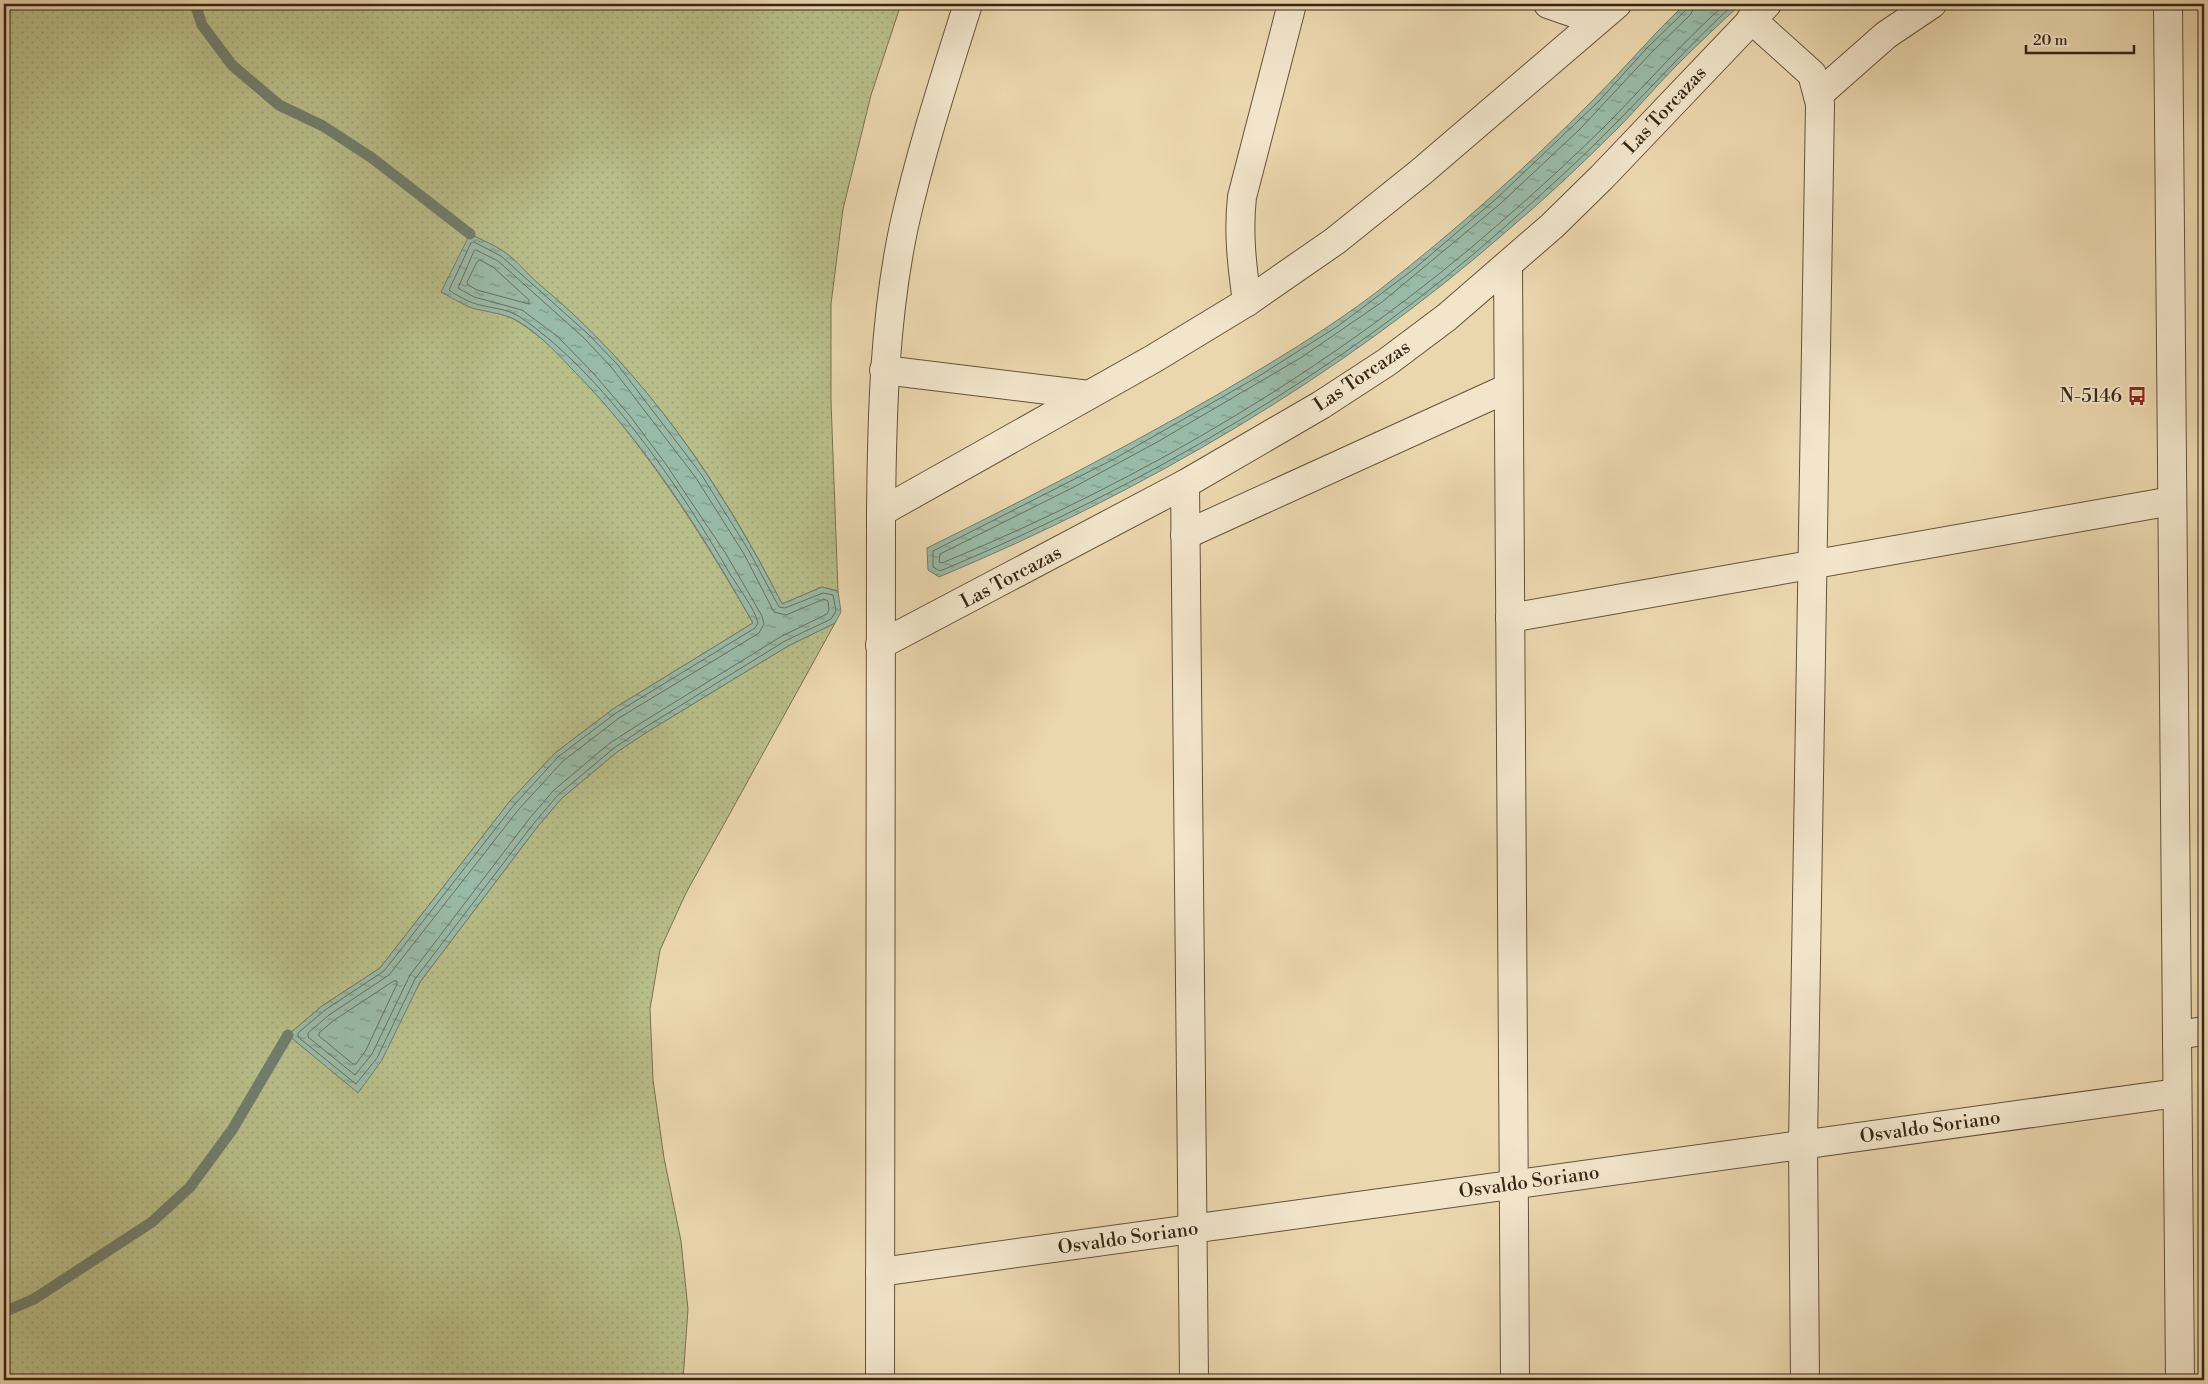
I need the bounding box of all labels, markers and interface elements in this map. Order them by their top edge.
scale bar [2026,22,2133,54]
text: 20 m [2033,31,2068,50]
street label: Las Torcazas [1618,61,1712,159]
street label: Las Torcazas [1309,335,1415,417]
place label: N-5146 [2060,384,2122,408]
bus stop icon: N-5146 [2126,385,2148,407]
street label: Las Torcazas [956,540,1066,614]
street label: Osvaldo Soriano [1858,1105,2002,1149]
street label: Osvaldo Soriano [1457,1160,1601,1204]
street label: Osvaldo Soriano [1056,1216,1200,1260]

